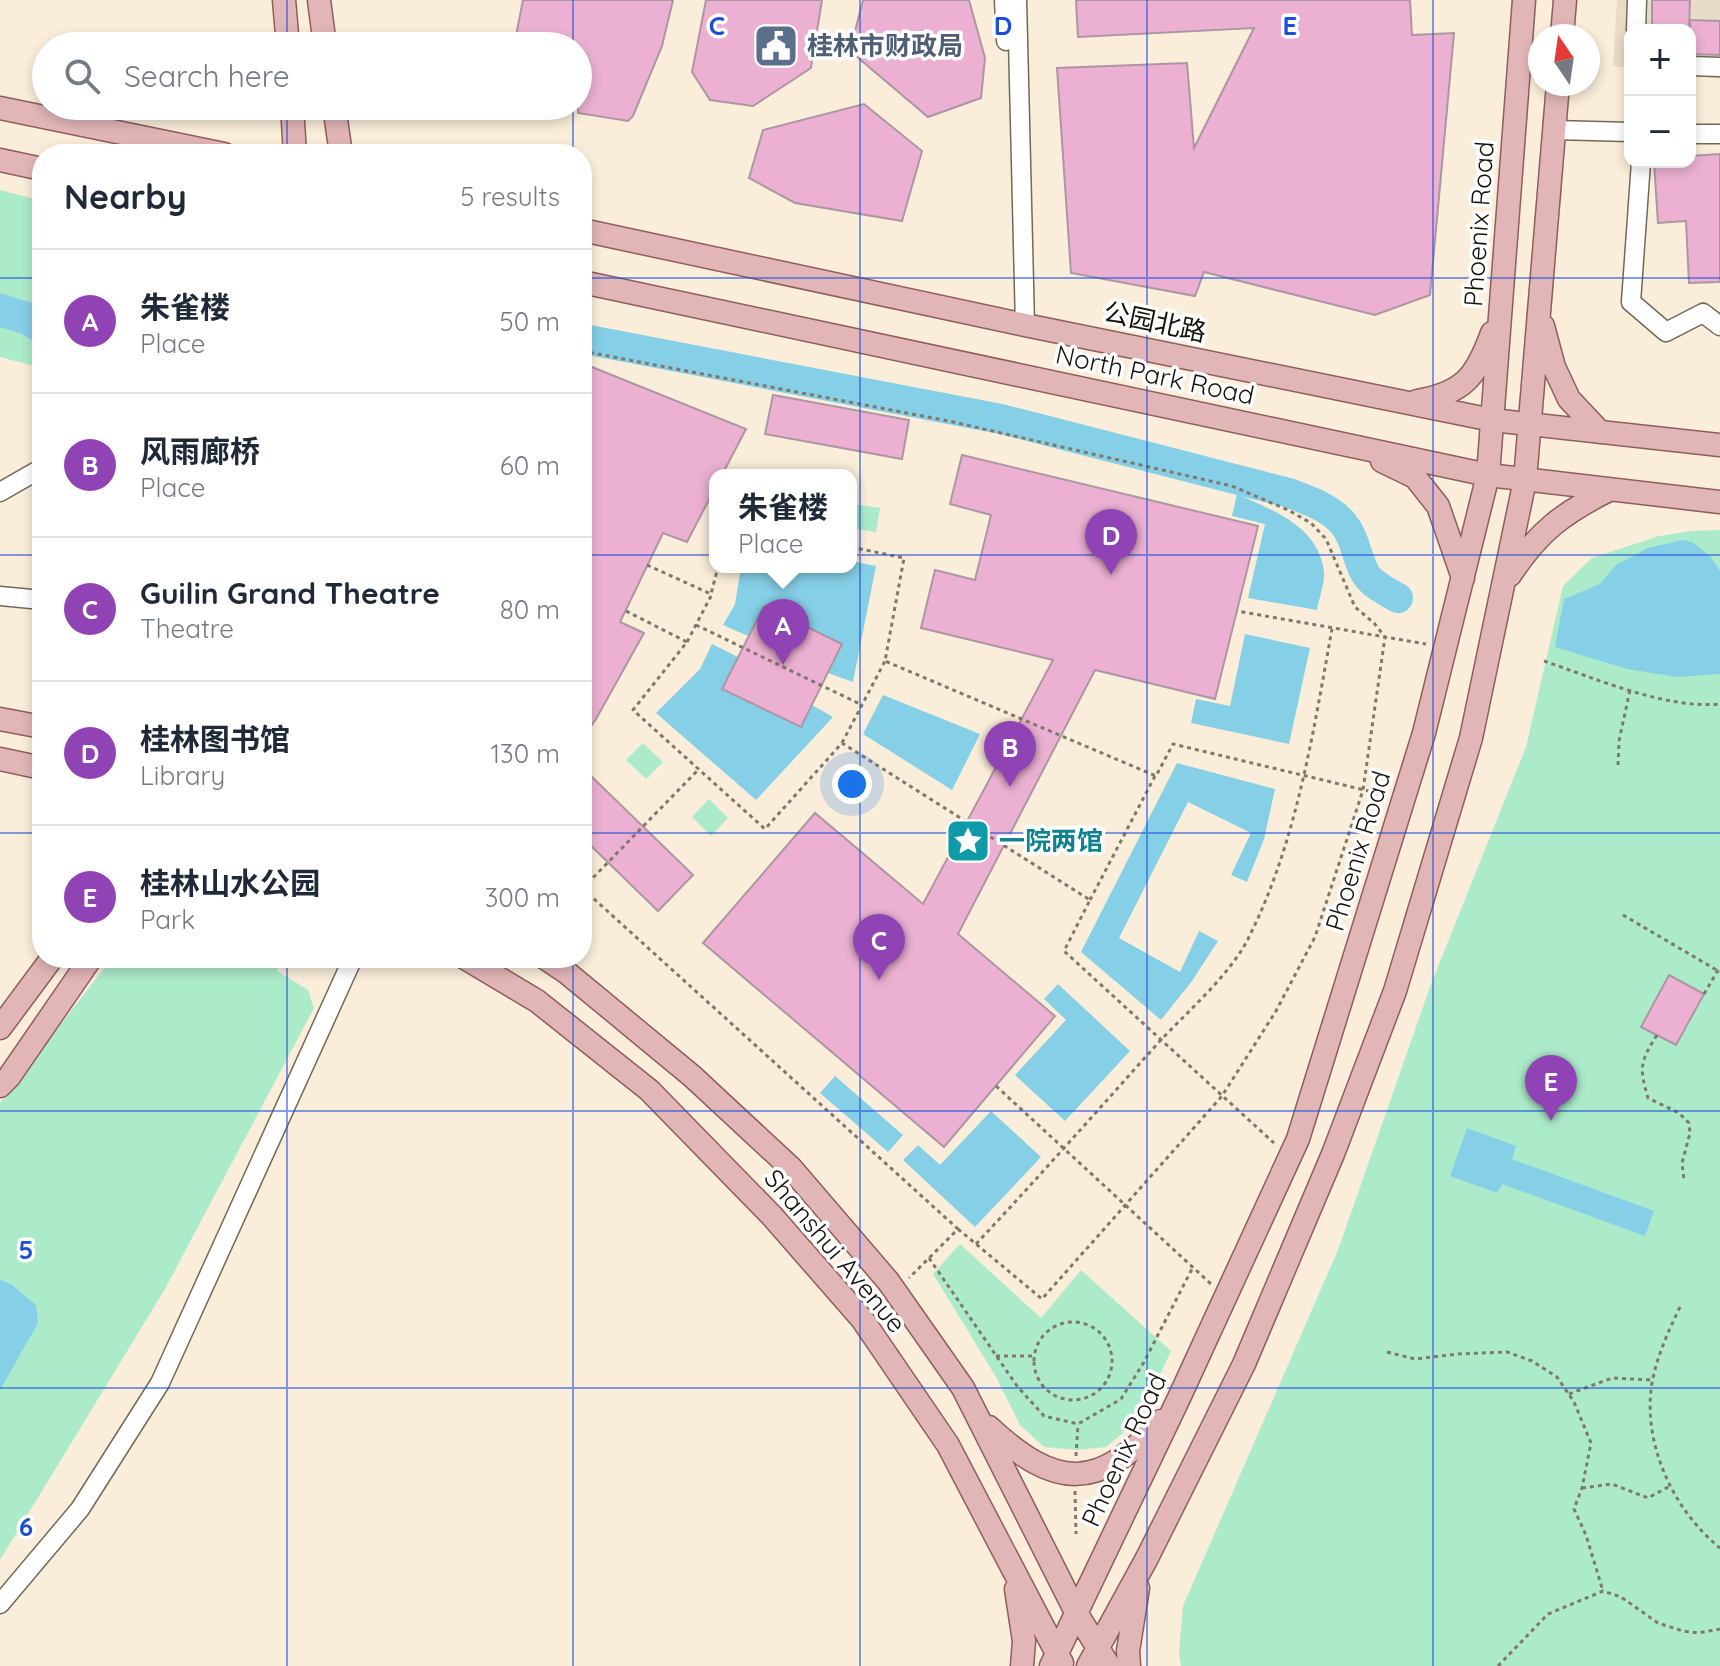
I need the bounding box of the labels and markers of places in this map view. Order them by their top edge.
public building icon: 桂林市财政局 [752,22,800,70]
place label: 桂林市财政局 [807,29,963,62]
pin: D [1085,509,1137,575]
pin: A [757,599,809,665]
pin: B [984,721,1036,787]
place icon: 一院两馆 [944,817,992,865]
place label: 一院两馆 [999,824,1103,857]
pin: C [853,914,905,980]
pin: E [1525,1055,1577,1121]

